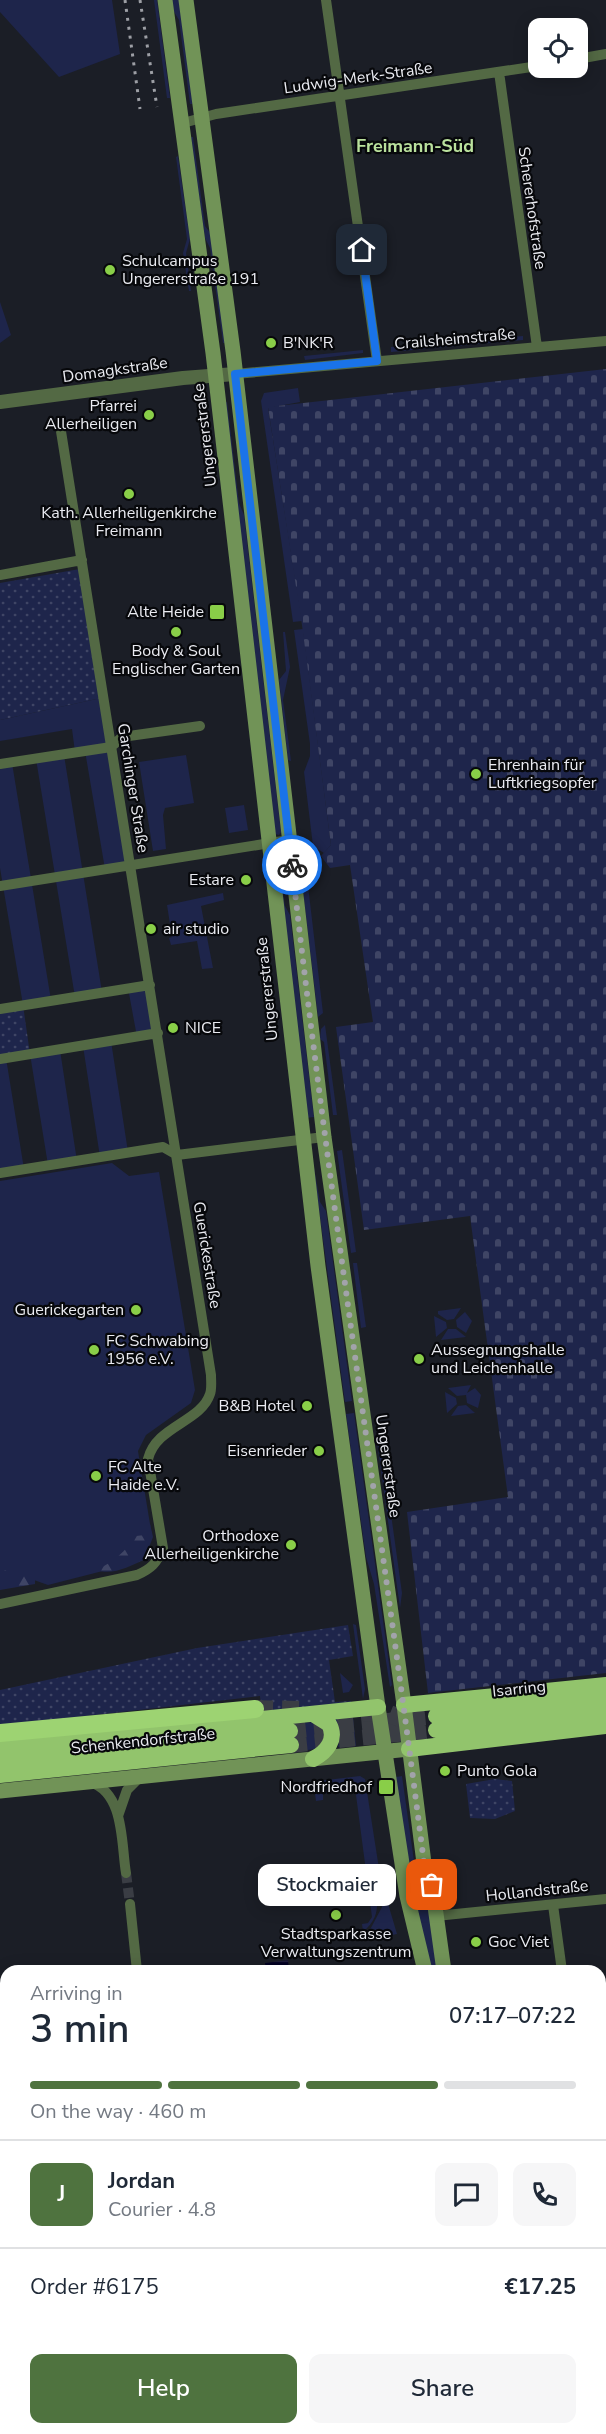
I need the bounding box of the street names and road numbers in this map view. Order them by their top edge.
street label: Ludwig-Merk-Straße [282,57,434,99]
street label: Schererhofstraße [513,145,551,271]
street label: Crailsheimstraße [393,323,517,355]
street label: Domagkstraße [61,352,169,388]
street label: Ungererstraße [188,382,222,488]
street label: Garchinger Straße [112,722,154,854]
street label: Ungererstraße [251,936,283,1042]
street label: Guerickestraße [188,1200,226,1310]
street label: Ungererstraße [370,1413,406,1519]
street label: Isarring [491,1675,547,1703]
street label: Schenkendorfstraße [70,1722,216,1760]
street label: Hollandstraße [485,1875,589,1907]

